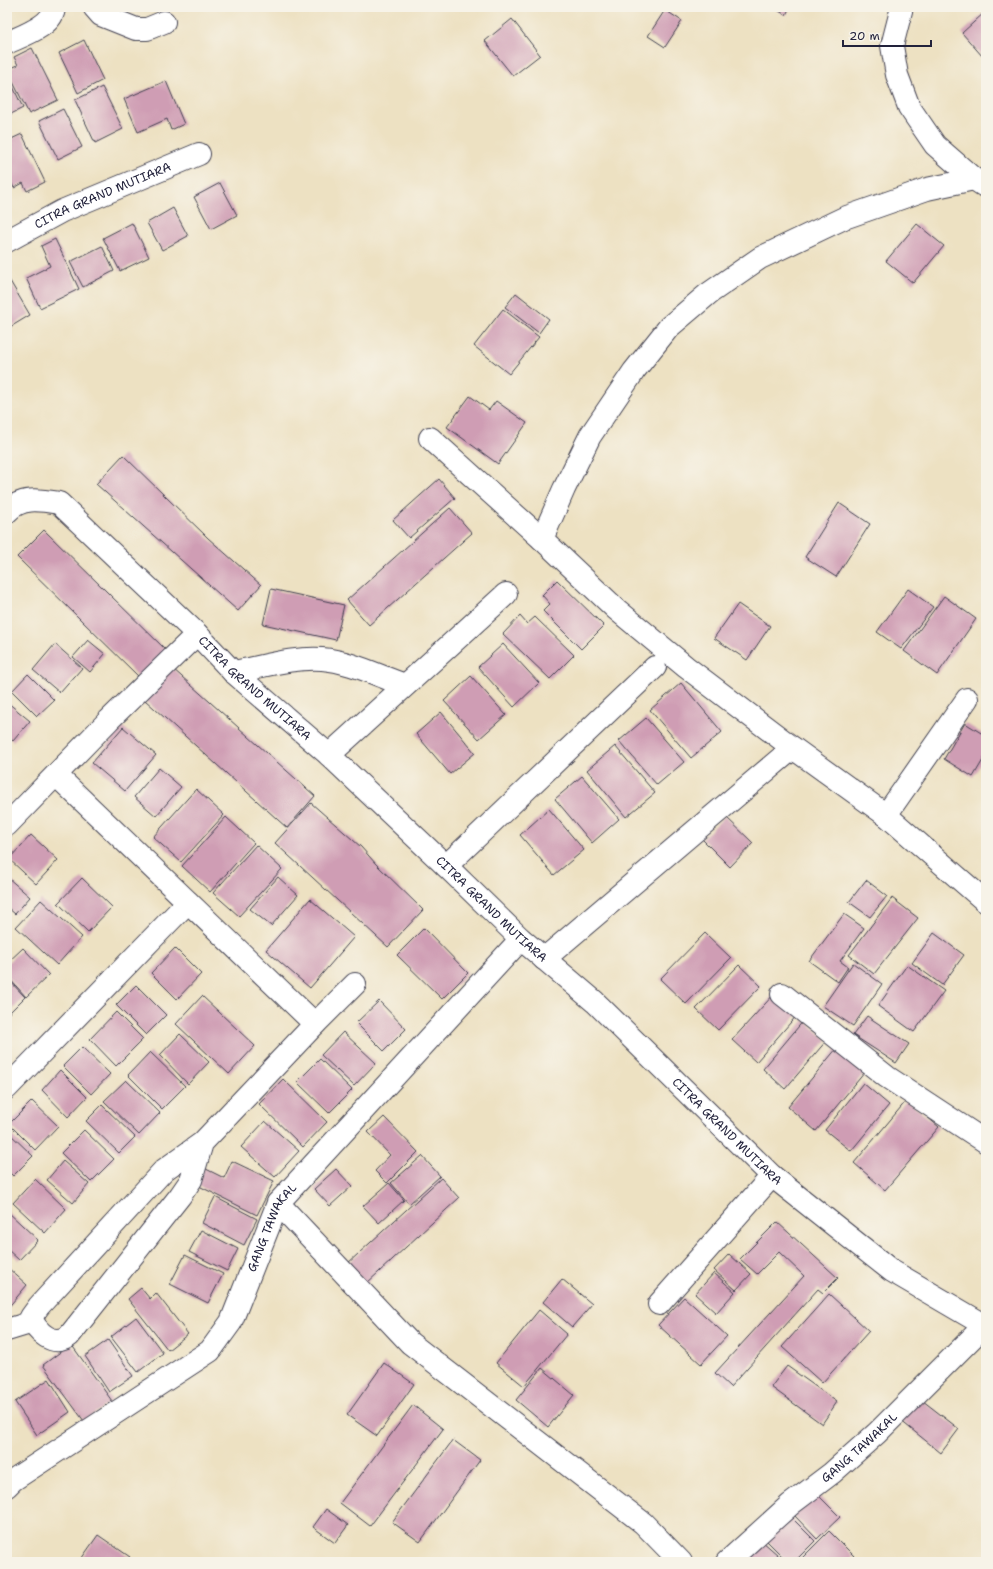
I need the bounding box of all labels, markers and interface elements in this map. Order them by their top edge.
scale bar [843,22,931,48]
text: 20 m [849,28,880,44]
street label: CITRA GRAND MUTIARA [31,159,173,233]
street label: CITRA GRAND MUTIARA [195,632,315,744]
street label: CITRA GRAND MUTIARA [432,853,551,966]
street label: CITRA GRAND MUTIARA [669,1074,785,1189]
street label: GANG TAWAKAL [244,1180,300,1274]
street label: GANG TAWAKAL [818,1409,901,1486]

